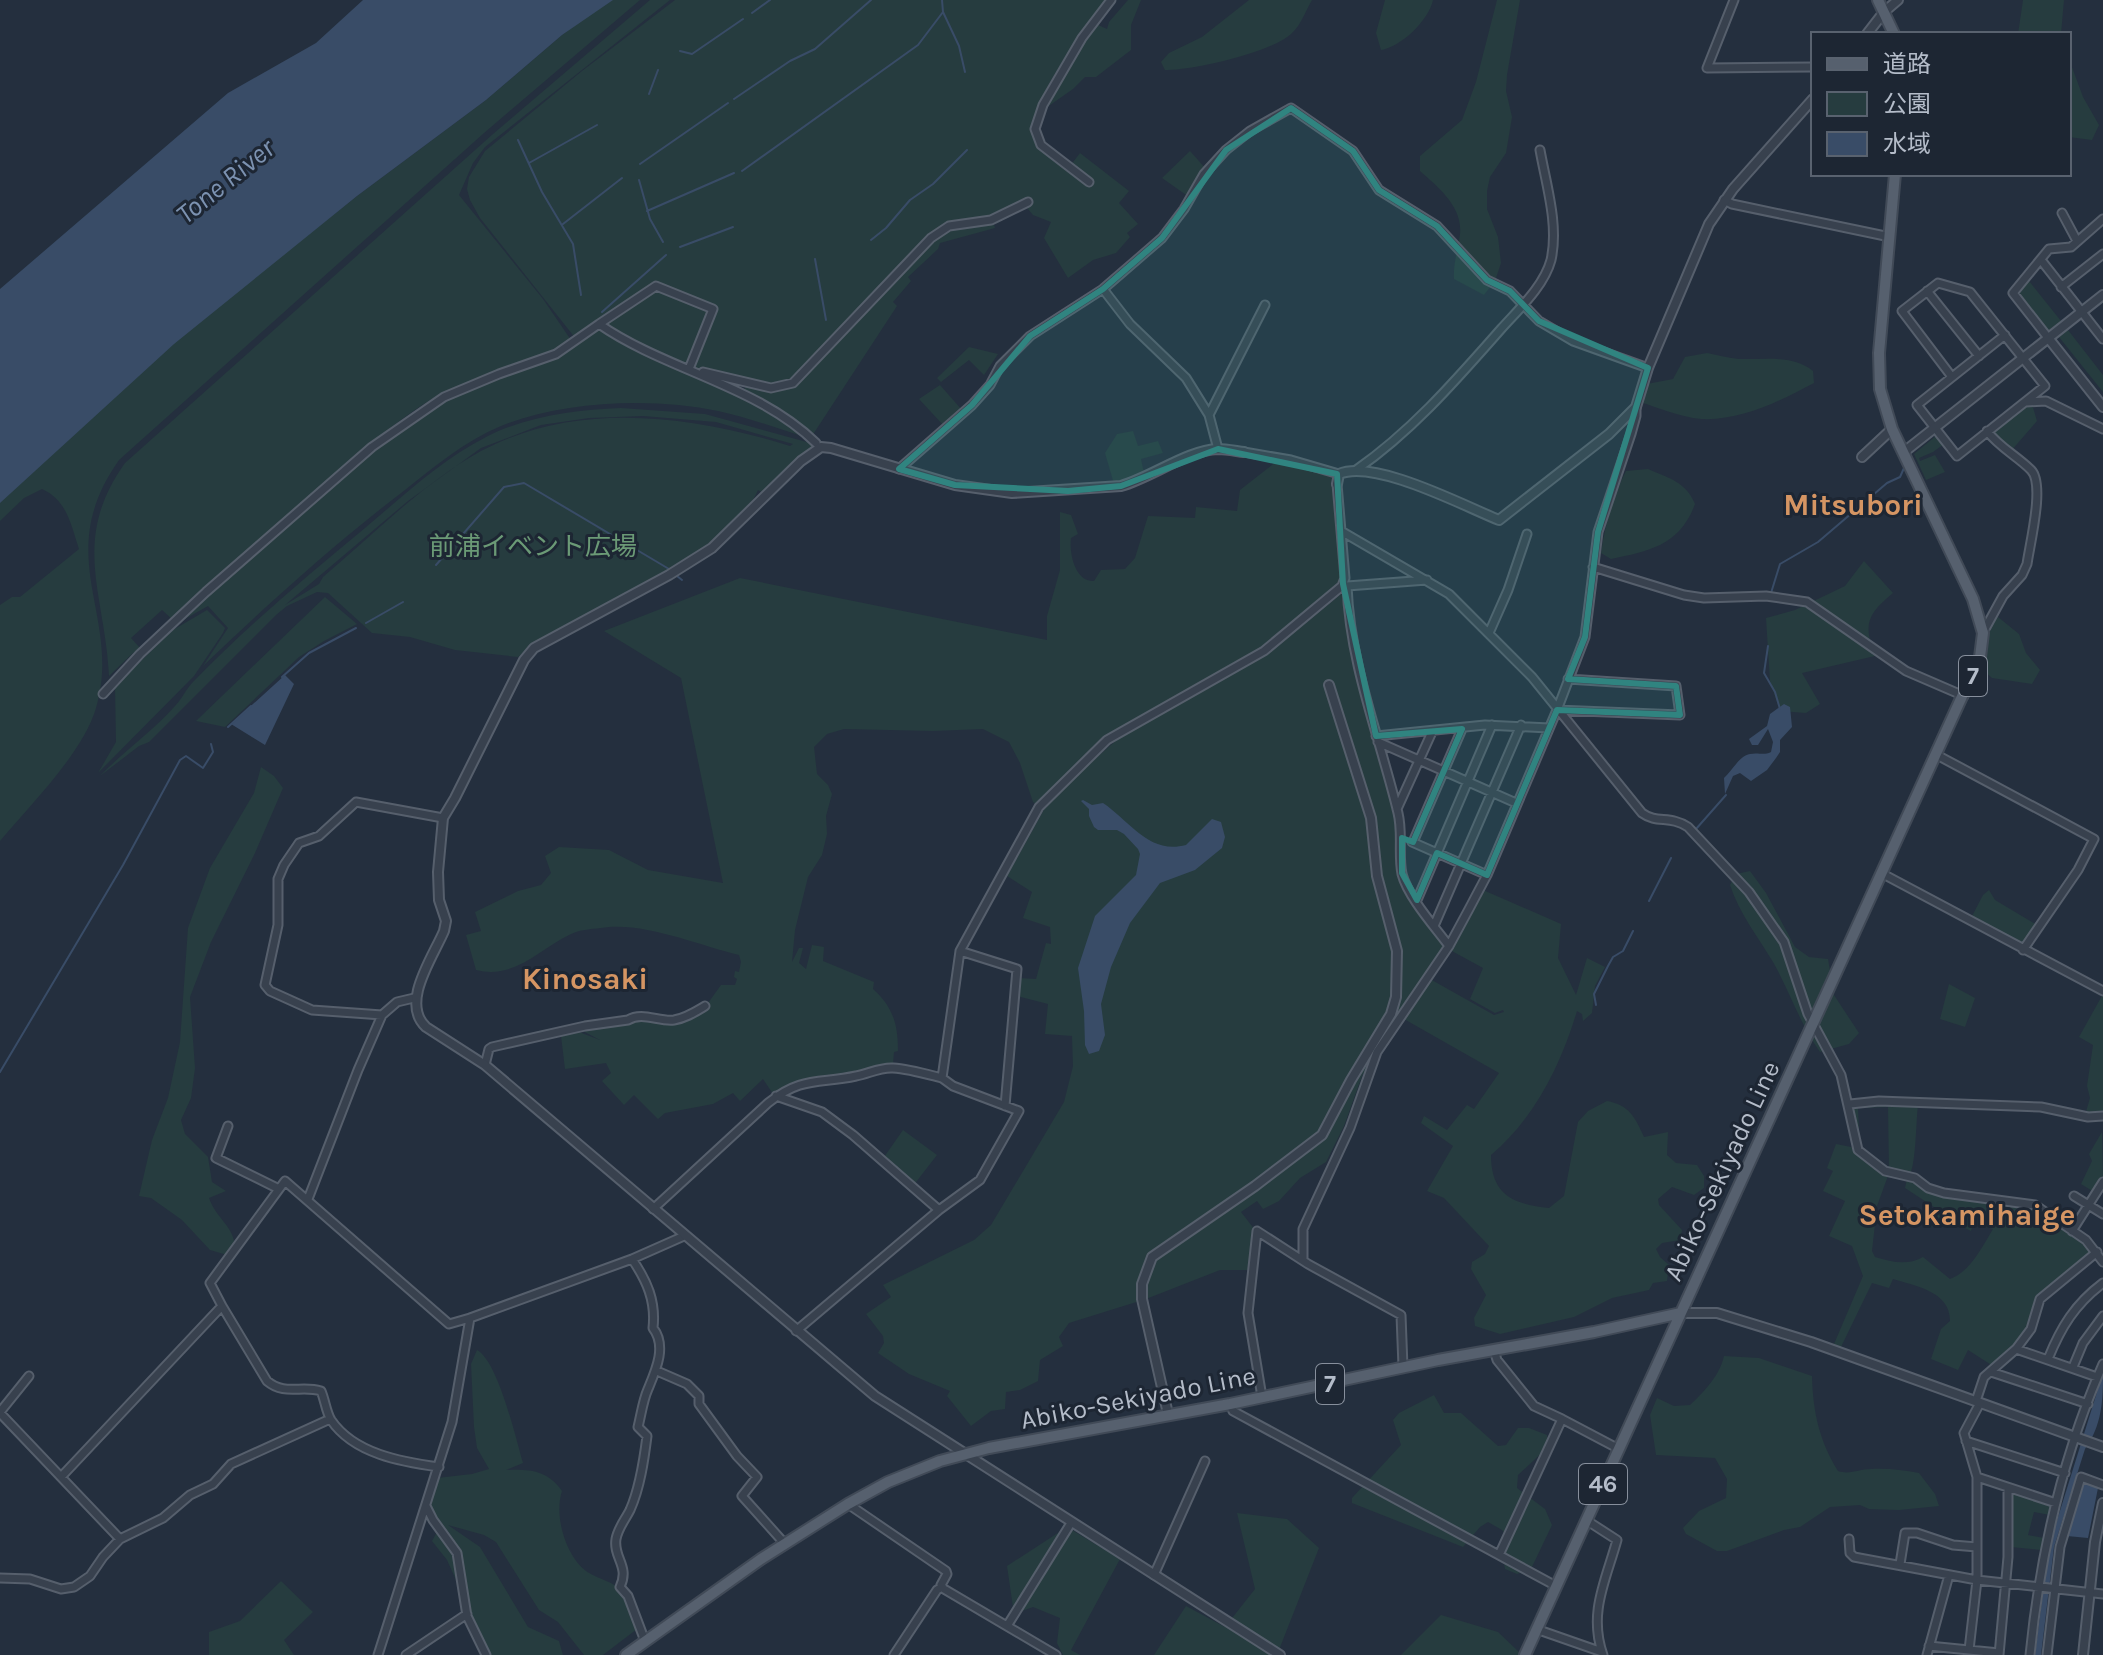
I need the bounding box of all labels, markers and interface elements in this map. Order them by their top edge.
legend [1811,32,2071,176]
text: 道路 [1883,50,1931,78]
text: 公園 [1883,90,1931,118]
text: 水域 [1883,130,1931,158]
water label: Tone River [169,131,282,231]
district label: Mitsubori [1783,487,1923,523]
park label: 前浦イベント広場 [429,531,637,562]
road number: 7 [1959,656,1987,696]
district label: Kinosaki [522,961,648,997]
street label: Abiko-Sekiyado Line [1658,1056,1786,1286]
district label: Setokamihaige [1859,1197,2075,1233]
street label: Abiko-Sekiyado Line [1018,1360,1258,1436]
road number: 7 [1316,1364,1344,1404]
road number: 46 [1579,1464,1627,1504]

